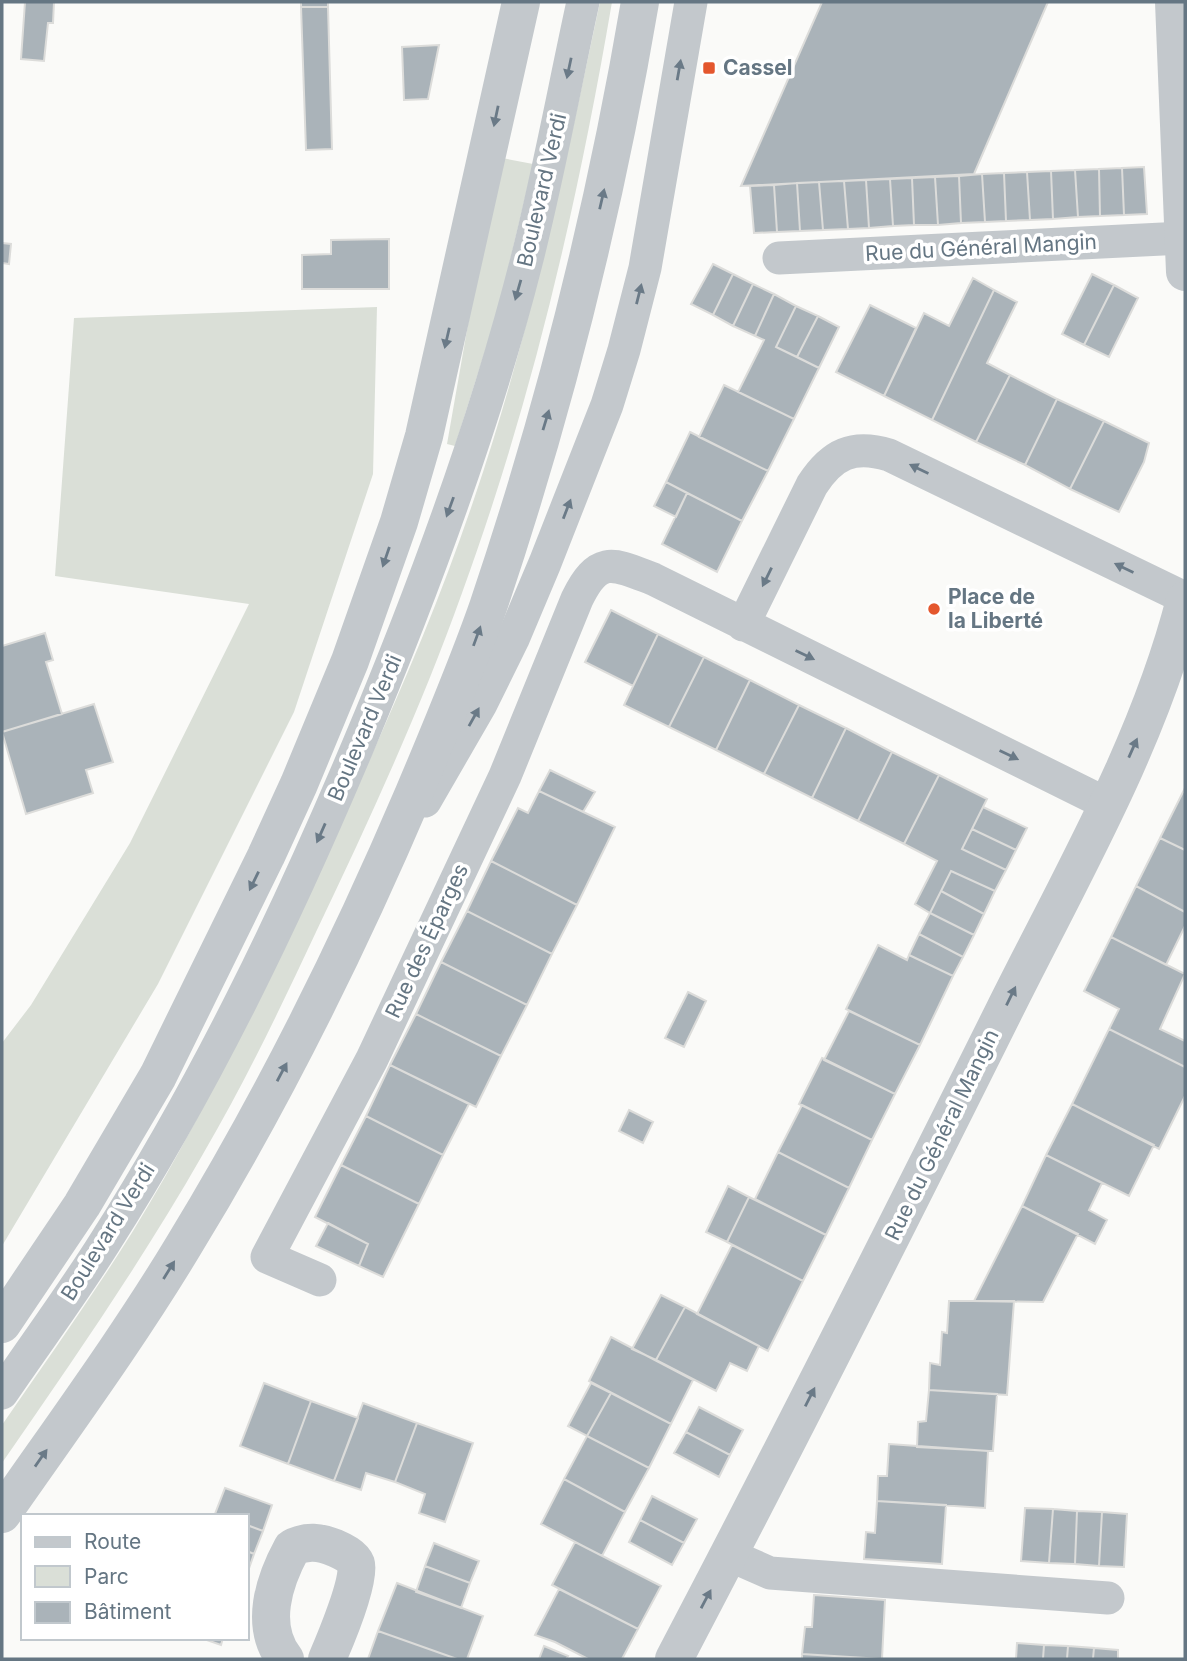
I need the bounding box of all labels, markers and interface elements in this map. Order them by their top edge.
place label: Cassel [723,55,792,80]
one-way arrow [563,58,574,80]
one-way arrow [674,59,685,81]
marker: Cassel [701,60,717,76]
one-way arrow [491,105,502,127]
street label: Boulevard Verdi [512,111,571,269]
one-way arrow [597,188,608,210]
street label: Rue du Général Mangin [864,229,1098,266]
one-way arrow [513,280,523,301]
one-way arrow [634,282,645,304]
one-way arrow [442,327,453,349]
one-way arrow [542,409,552,430]
one-way arrow [909,464,929,475]
one-way arrow [445,497,456,518]
one-way arrow [561,499,572,520]
one-way arrow [380,547,391,568]
one-way arrow [1114,563,1134,574]
one-way arrow [761,567,772,587]
place label: Place de la Liberté [948,584,1043,633]
marker: Place de la Liberté [926,601,942,617]
one-way arrow [472,626,483,647]
one-way arrow [795,649,815,661]
street label: Boulevard Verdi [322,651,407,805]
one-way arrow [468,707,480,726]
one-way arrow [1127,738,1139,758]
one-way arrow [999,750,1019,761]
one-way arrow [315,822,326,843]
street label: Rue des Éparges [379,859,473,1022]
one-way arrow [248,871,260,891]
one-way arrow [1006,986,1017,1006]
street label: Rue du Général Mangin [879,1025,1004,1245]
one-way arrow [276,1063,288,1082]
street label: Boulevard Verdi [55,1159,160,1305]
one-way arrow [162,1260,175,1279]
one-way arrow [804,1386,816,1406]
one-way arrow [34,1449,48,1467]
legend [21,1514,248,1640]
text: Route [84,1529,141,1554]
text: Parc [84,1564,129,1589]
one-way arrow [700,1589,712,1609]
text: Bâtiment [84,1599,172,1624]

